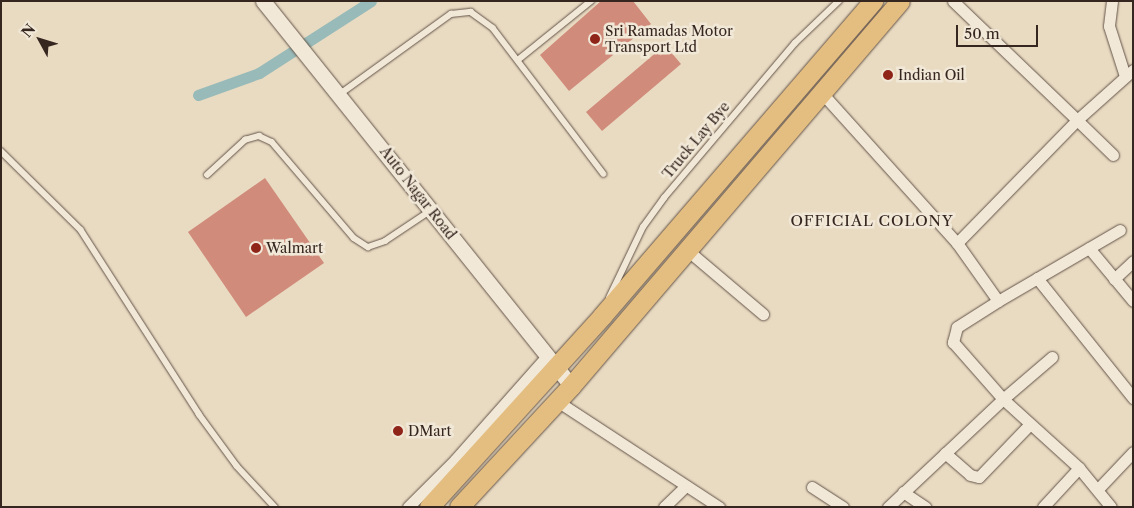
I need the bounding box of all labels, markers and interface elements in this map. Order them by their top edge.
north arrow [15,15,65,65]
scale bar [959,15,1042,47]
text: N [18,20,39,41]
place label: Sri Ramadas Motor Transport Ltd [605,23,733,56]
text: 50 m [964,24,1000,43]
marker: Sri Ramadas Motor Transport Ltd [589,33,601,45]
place label: Indian Oil [898,67,965,83]
marker: Indian Oil [882,69,894,81]
street label: Truck Lay Bye [659,98,733,182]
street label: Auto Nagar Road [376,143,460,243]
district label: OFFICIAL COLONY [788,212,956,230]
place label: Walmart [266,240,323,256]
marker: Walmart [250,242,262,254]
place label: DMart [408,423,451,439]
marker: DMart [392,425,404,437]

